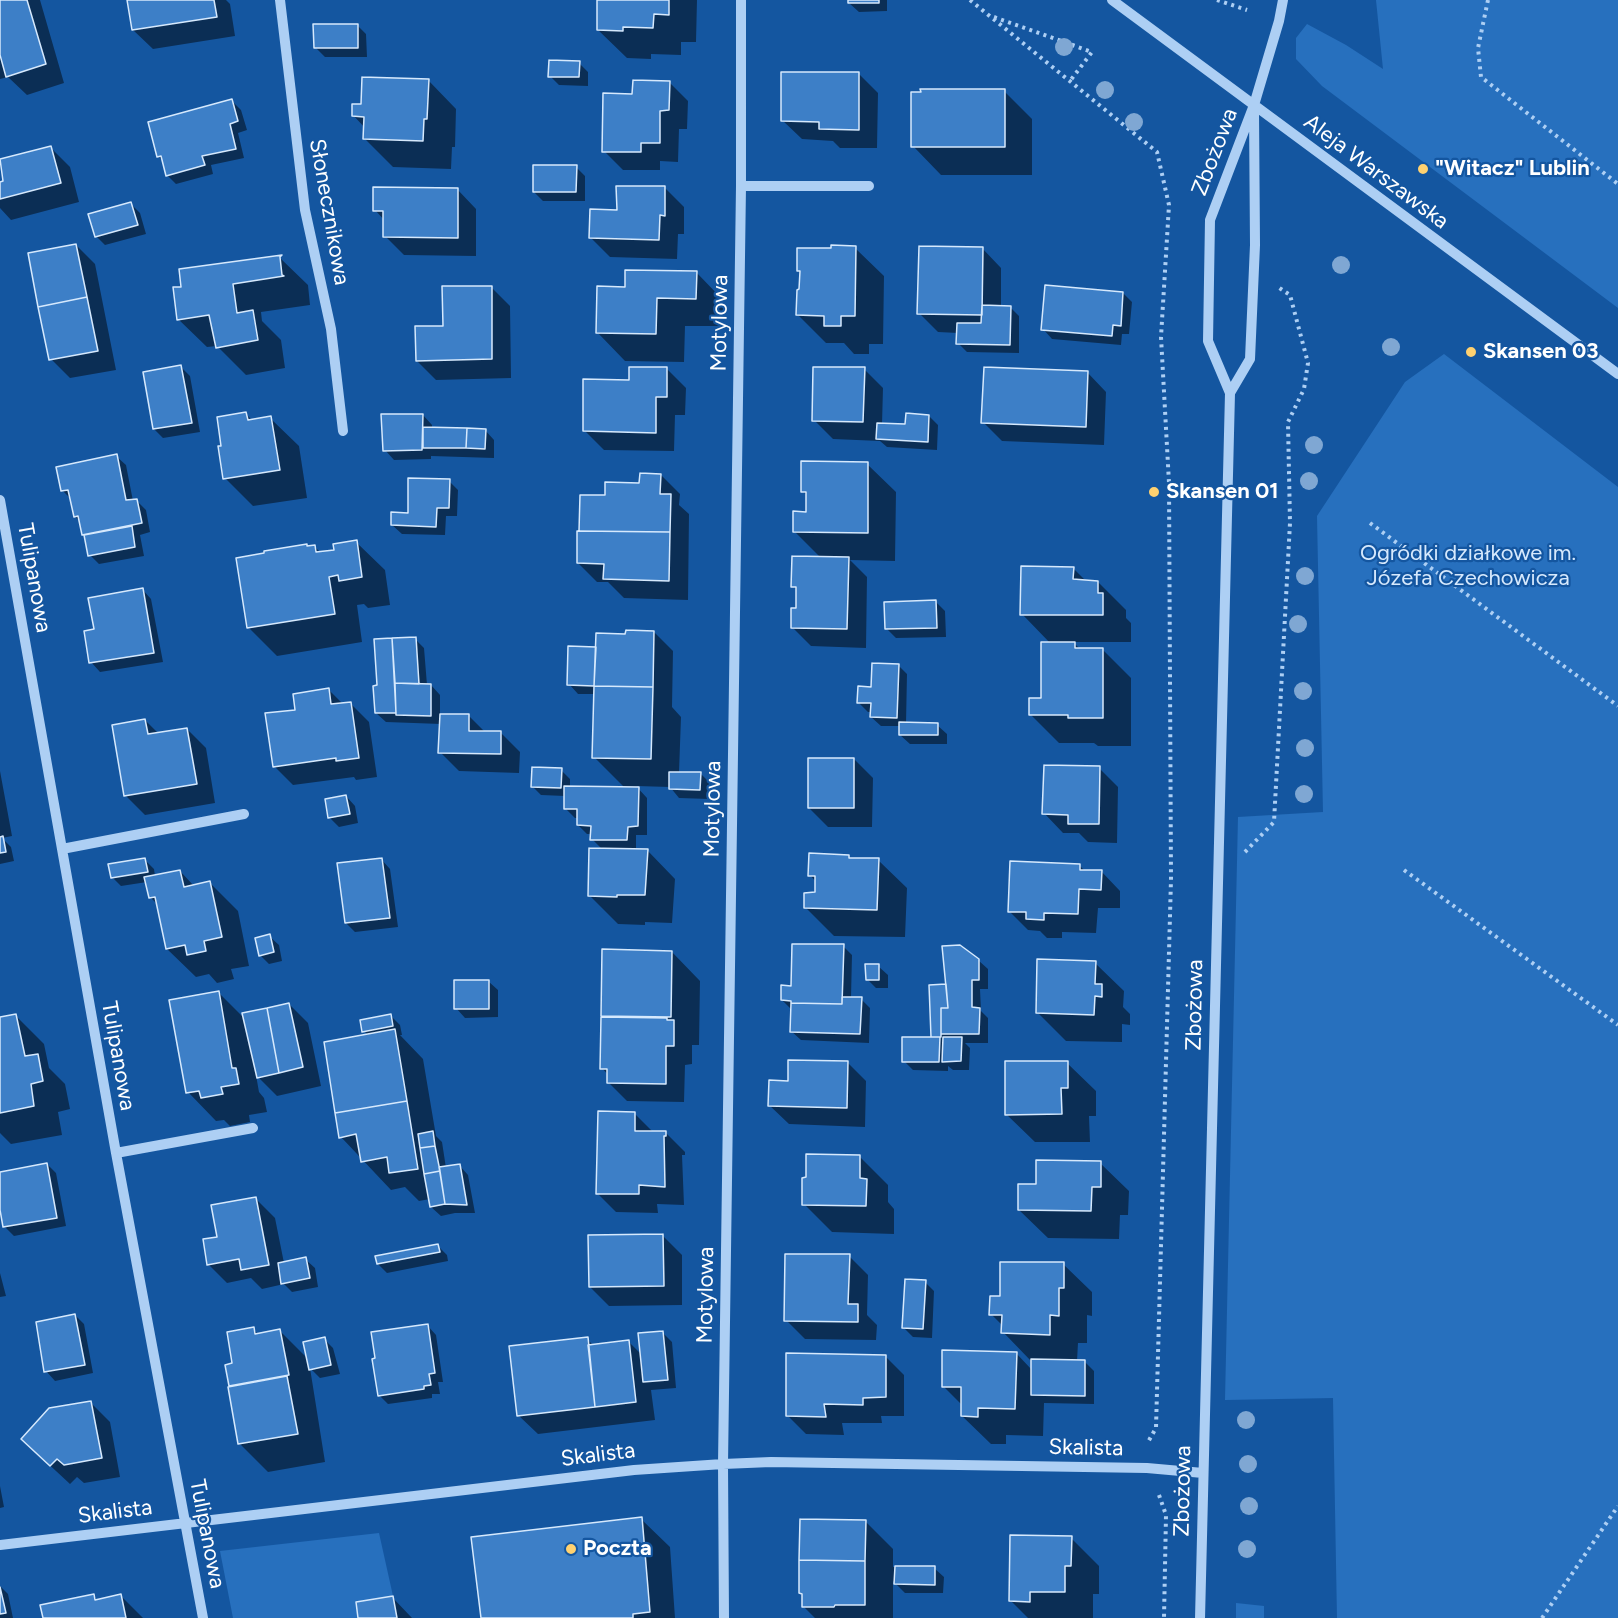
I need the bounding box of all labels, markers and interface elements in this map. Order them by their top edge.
street label: Zbożowa [1186,105,1244,199]
street label: Aleja Warszawska [1298,109,1454,235]
street label: Słonecznikowa [303,137,355,287]
place label: "Witacz" Lublin [1435,156,1590,182]
marker: "Witacz" Lublin [1416,162,1430,176]
street label: Motylowa [706,274,734,372]
place label: Skansen 03 [1483,339,1598,365]
marker: Skansen 03 [1464,345,1478,359]
place label: Skansen 01 [1166,479,1279,505]
marker: Skansen 01 [1147,485,1161,499]
street label: Tulipanowa [11,521,57,635]
park label: Ogródki działkowe im. Józefa Czechowicza [1360,541,1576,592]
street label: Motylowa [699,760,727,858]
street label: Zbożowa [1181,959,1209,1051]
street label: Tulipanowa [95,999,141,1113]
street label: Motylowa [692,1246,720,1344]
street label: Skalista [1048,1434,1124,1462]
street label: Skalista [559,1437,637,1473]
street label: Zbożowa [1169,1445,1197,1537]
street label: Tulipanowa [183,1477,231,1591]
street label: Skalista [76,1494,154,1530]
place label: Poczta [583,1536,652,1562]
marker: Poczta [564,1542,578,1556]

